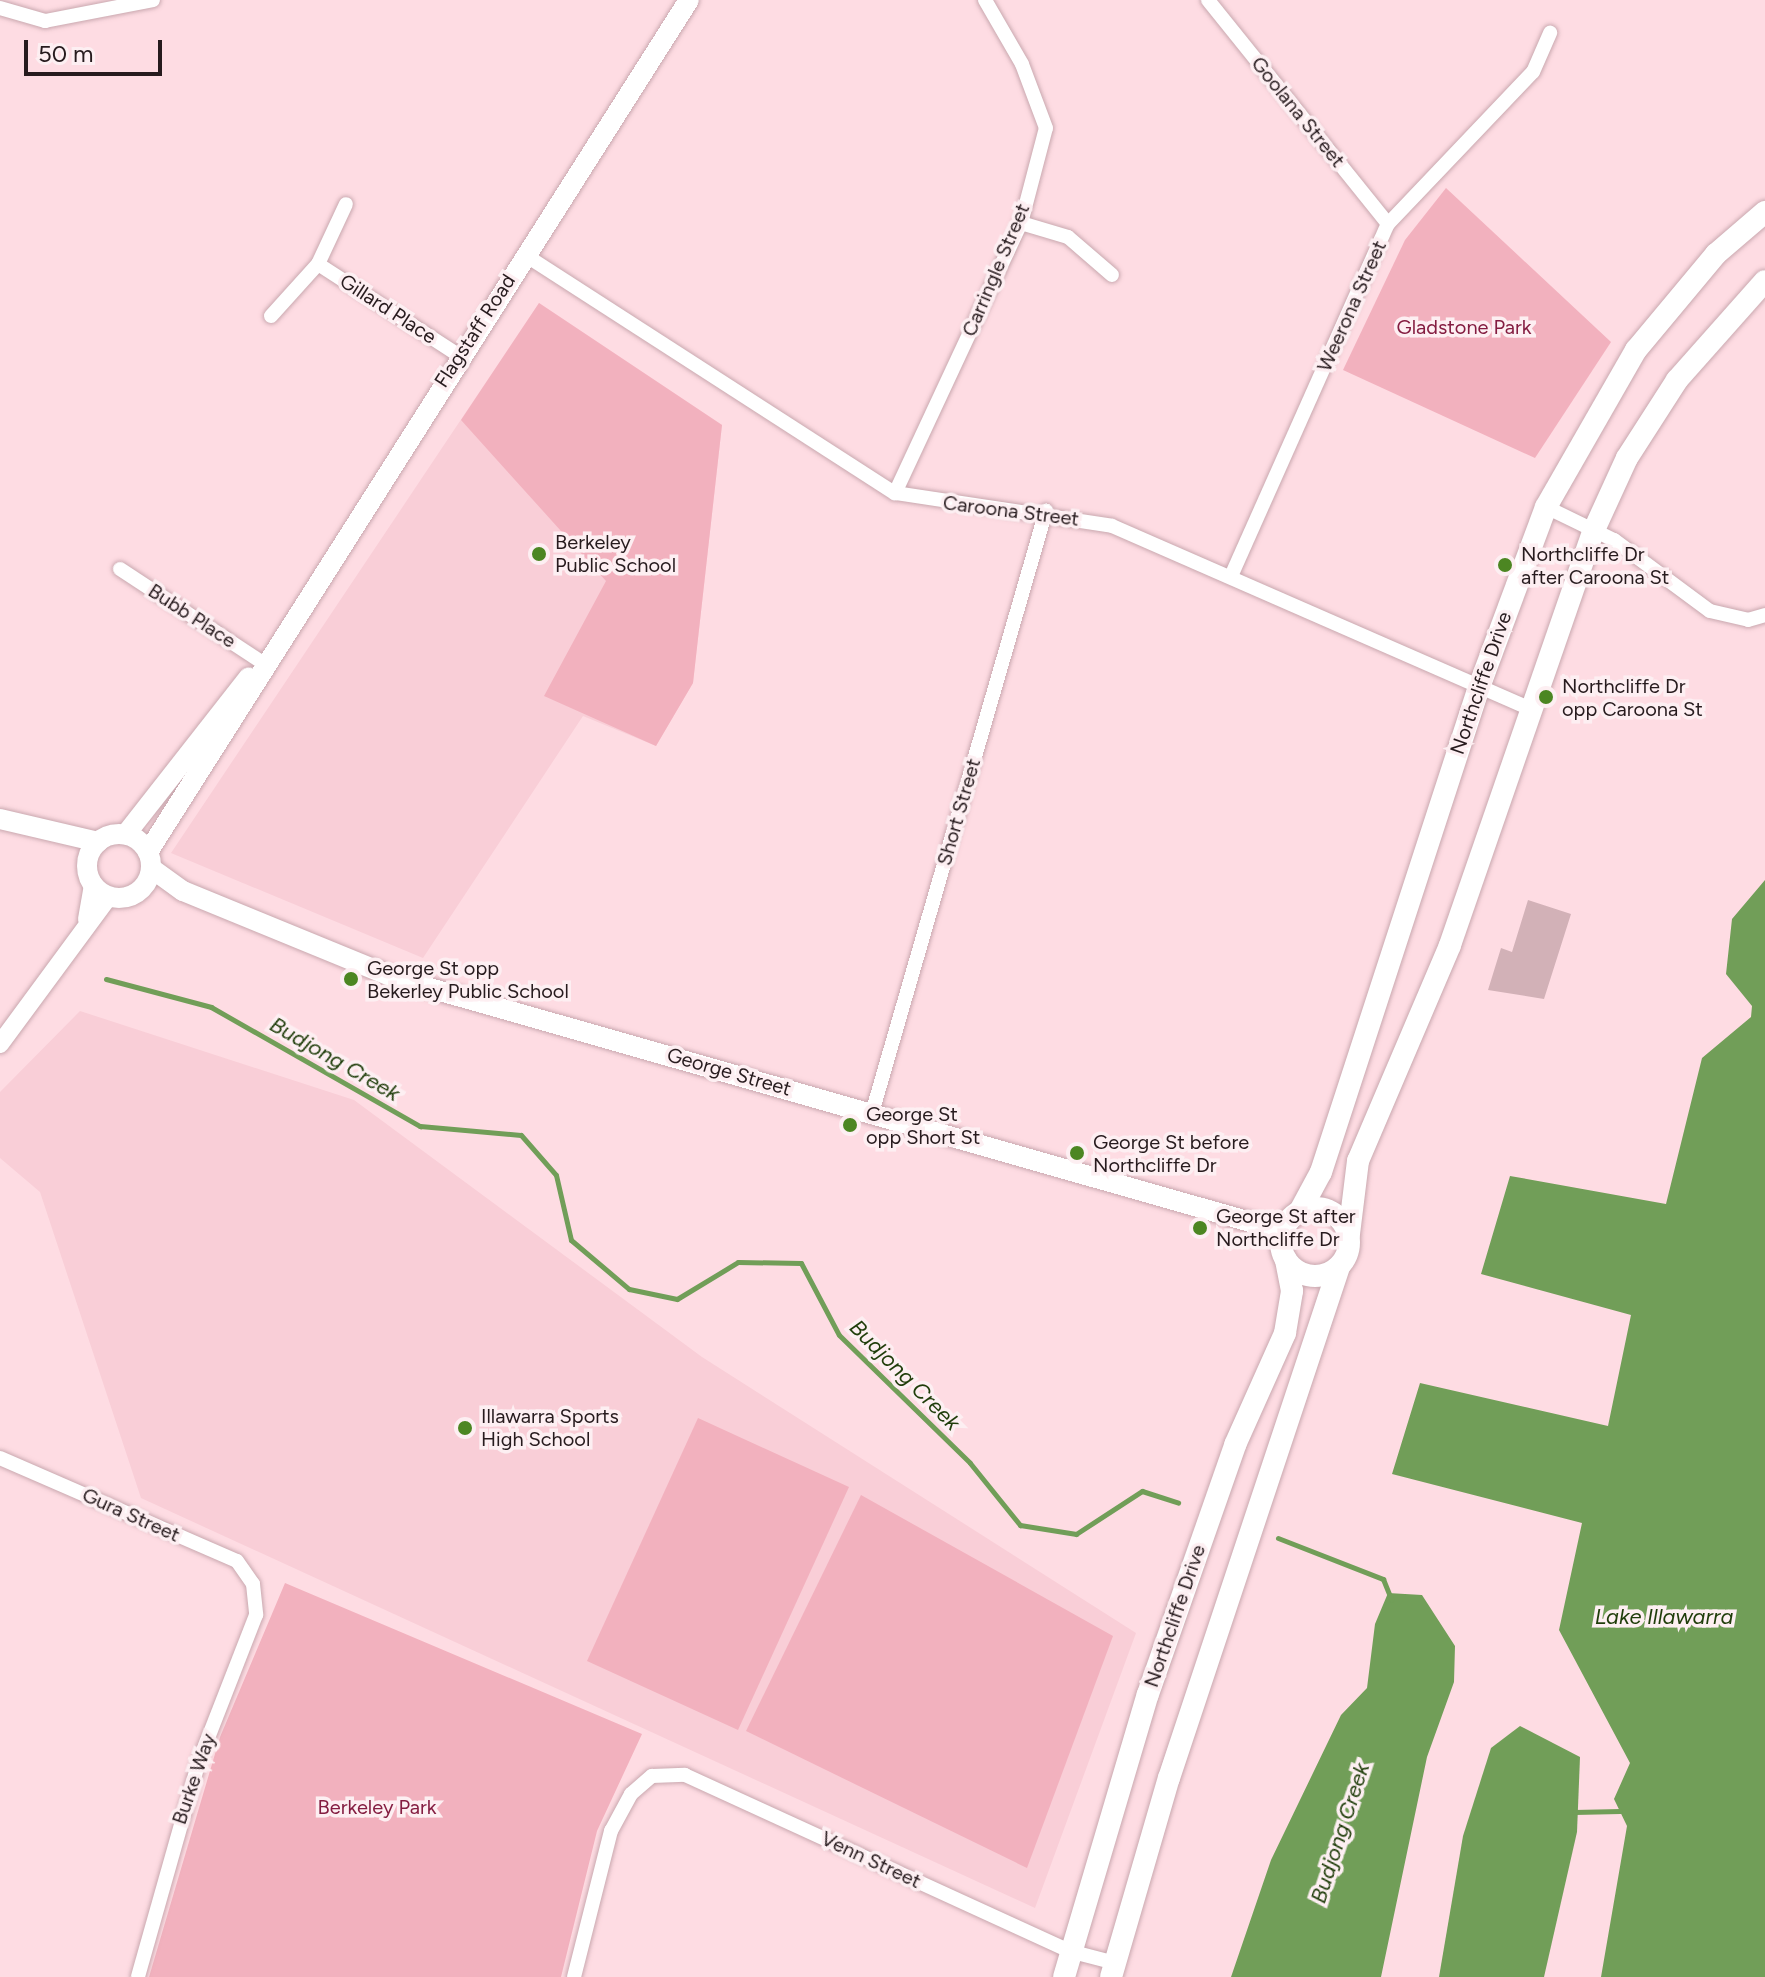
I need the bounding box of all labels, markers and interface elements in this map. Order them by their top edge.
scale bar [28,24,166,74]
text: 50 m [38,39,94,68]
street label: Goolana Street [1246,52,1350,172]
street label: Carringle Street [957,200,1035,340]
street label: Weerona Street [1312,237,1392,375]
street label: Gillard Place [335,269,441,349]
street label: Flagstaff Road [430,270,520,392]
park label: Gladstone Park [1396,315,1532,339]
street label: Caroona Street [942,491,1080,531]
place label: Berkeley Public School [555,530,676,577]
place label: Northcliffe Dr after Caroona St [1521,542,1669,589]
marker: Berkeley Public School [530,545,548,563]
marker: Northcliffe Dr after Caroona St [1496,556,1514,574]
street label: Bubb Place [144,579,240,653]
street label: Northcliffe Drive [1445,609,1517,757]
place label: Northcliffe Dr opp Caroona St [1562,674,1703,721]
marker: Northcliffe Dr opp Caroona St [1537,688,1555,706]
street label: Short Street [932,756,986,868]
place label: George St opp Bekerley Public School [367,956,569,1003]
marker: George St opp Bekerley Public School [342,970,360,988]
water label: Budjong Creek [265,1011,405,1107]
street label: George Street [664,1043,794,1101]
place label: George St opp Short St [866,1102,980,1149]
marker: George St opp Short St [841,1116,859,1134]
place label: George St before Northcliffe Dr [1093,1130,1249,1177]
marker: George St before Northcliffe Dr [1068,1144,1086,1162]
place label: George St after Northcliffe Dr [1216,1204,1356,1251]
marker: George St after Northcliffe Dr [1191,1219,1209,1237]
water label: Budjong Creek [844,1314,966,1436]
place label: Illawarra Sports High School [481,1404,619,1451]
marker: Illawarra Sports High School [456,1419,474,1437]
street label: Gura Street [78,1483,184,1547]
street label: Northcliffe Drive [1139,1542,1211,1690]
water label: Lake Illawarra [1595,1604,1733,1630]
street label: Burke Way [167,1730,221,1828]
water label: Budjong Creek [1305,1760,1375,1906]
park label: Berkeley Park [318,1795,436,1819]
street label: Venn Street [817,1826,925,1894]

